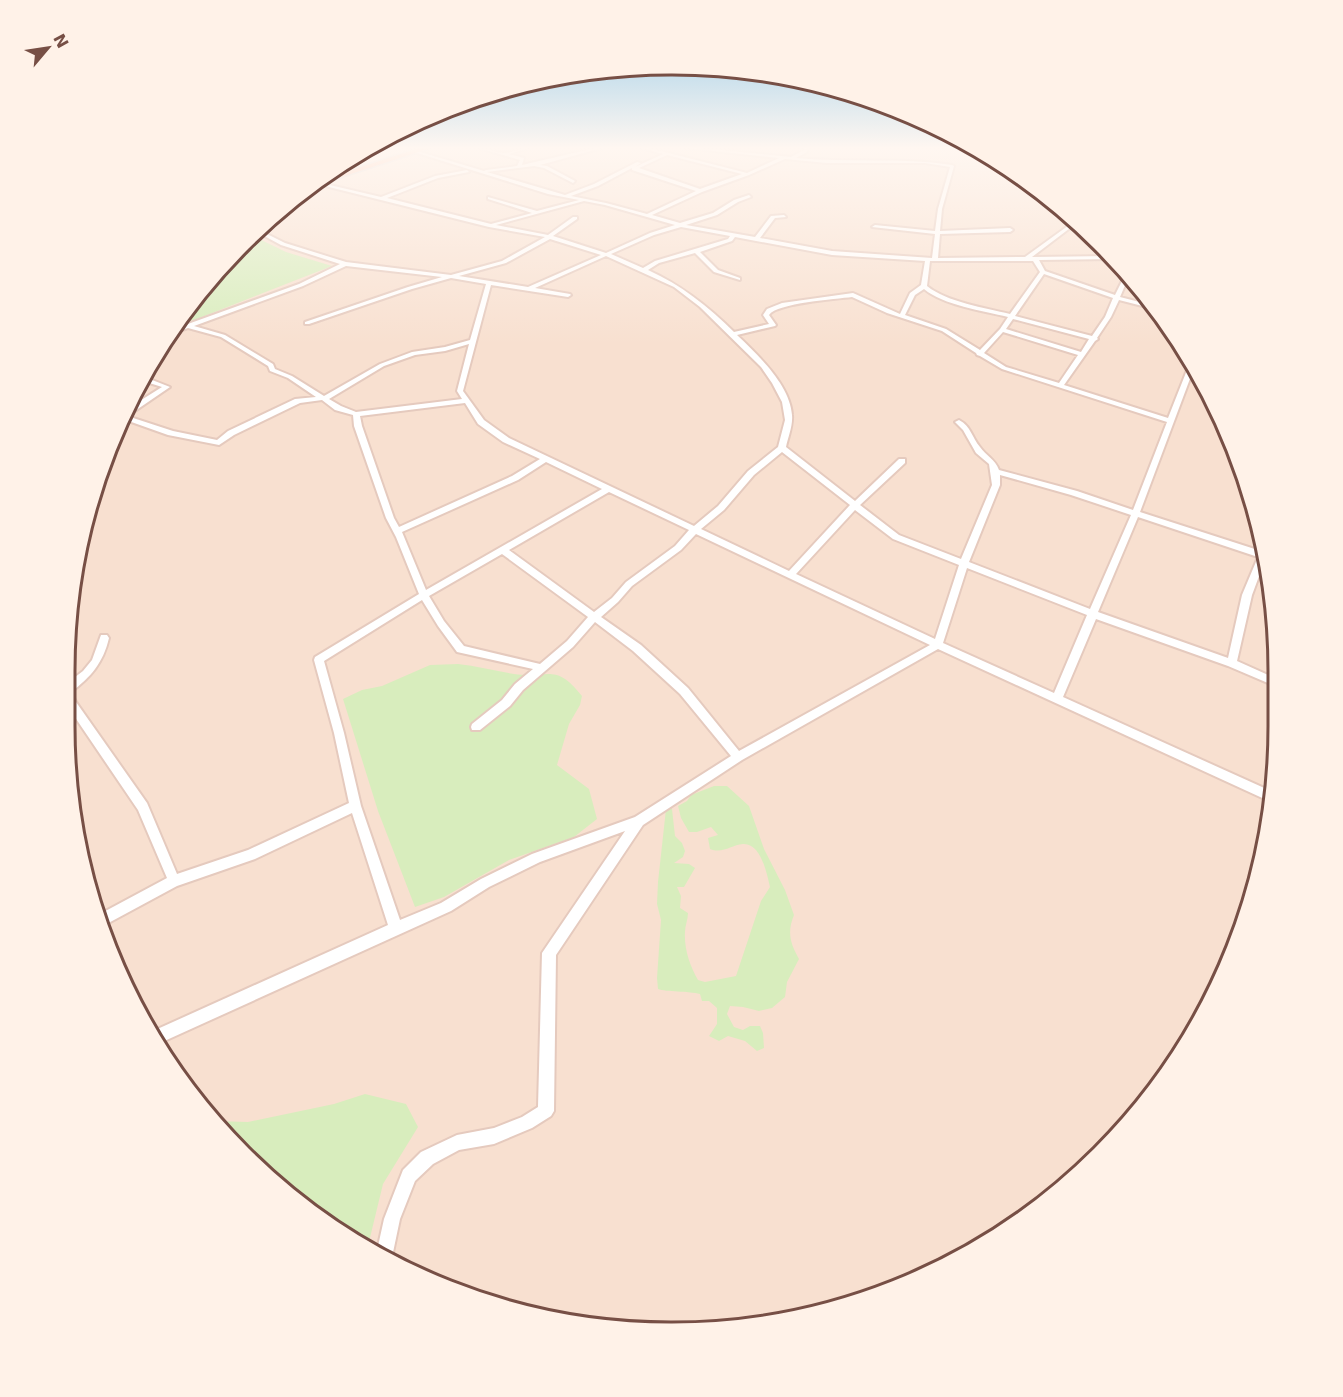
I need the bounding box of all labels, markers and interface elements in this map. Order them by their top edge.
north arrow [18,18,78,78]
text: N [49,31,72,51]

